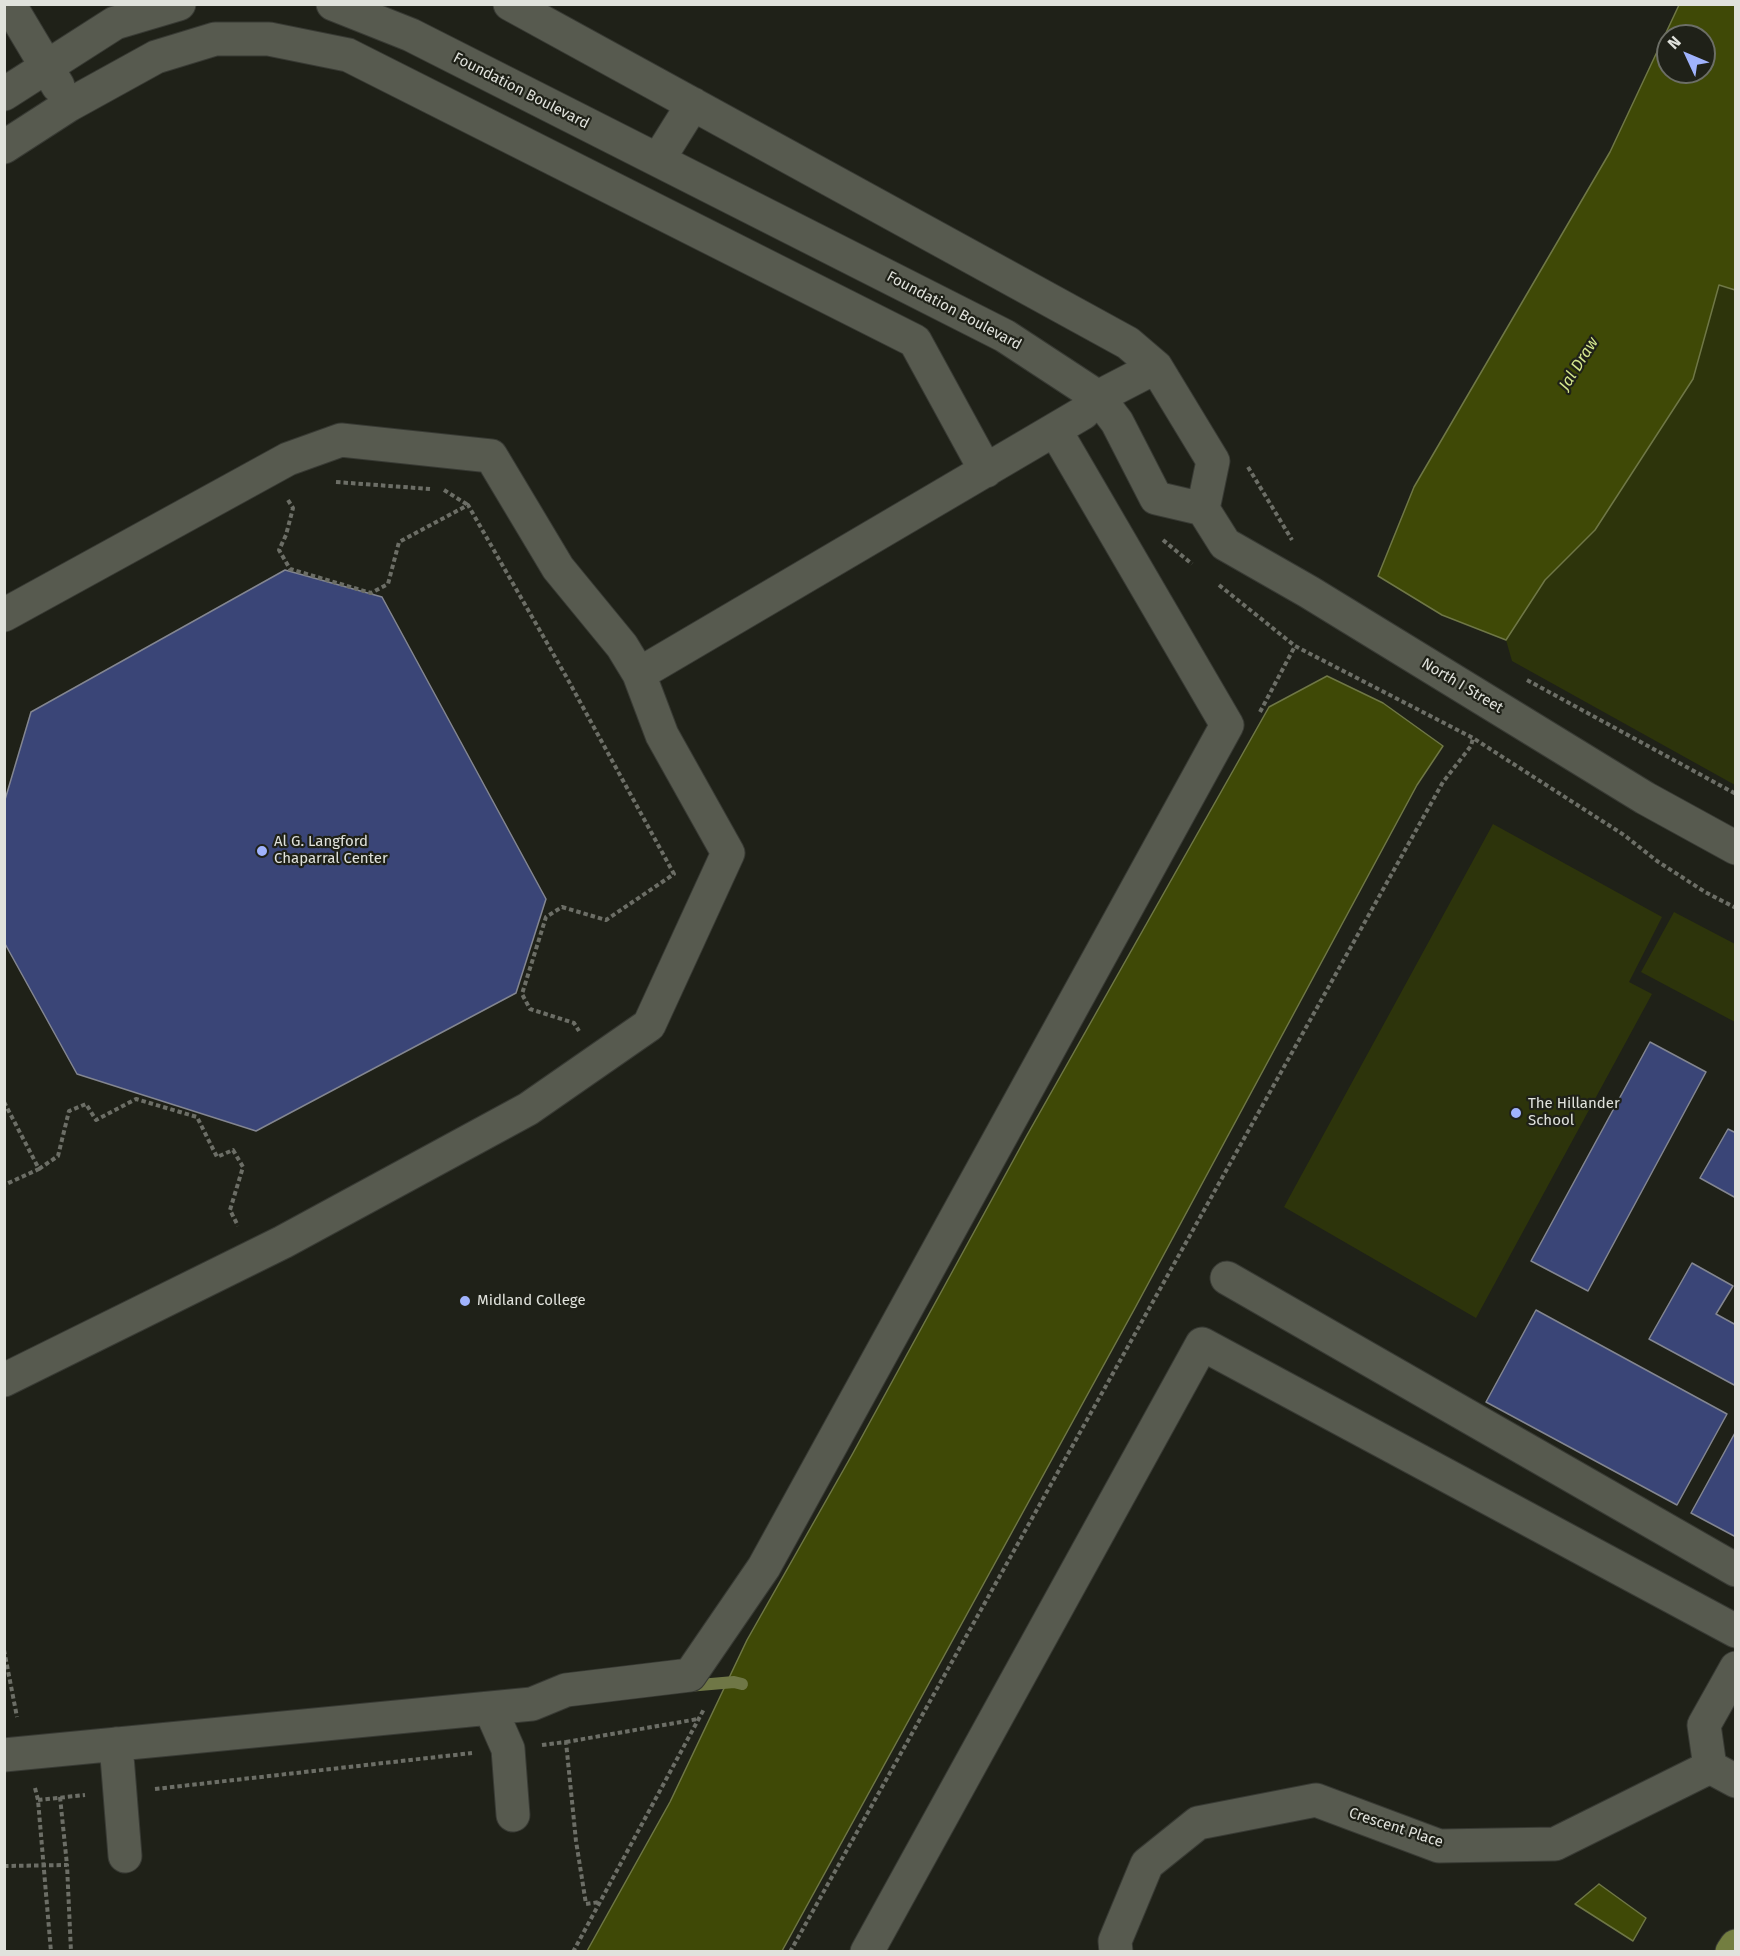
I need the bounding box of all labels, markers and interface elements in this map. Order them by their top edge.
north arrow [1656,24,1716,84]
text: N [1664,32,1685,53]
street label: Foundation Boulevard [450,49,592,133]
street label: Foundation Boulevard [884,268,1024,354]
water label: Jal Draw [1555,334,1603,394]
street label: North I Street [1418,655,1506,717]
place label: Al G. Langford Chaparral Center [274,833,388,868]
marker: Al G. Langford Chaparral Center [255,844,269,858]
place label: The Hillander School [1528,1095,1620,1130]
marker: The Hillander School [1509,1106,1523,1120]
place label: Midland College [477,1292,586,1310]
marker: Midland College [458,1294,472,1308]
street label: Crescent Place [1347,1804,1445,1852]

